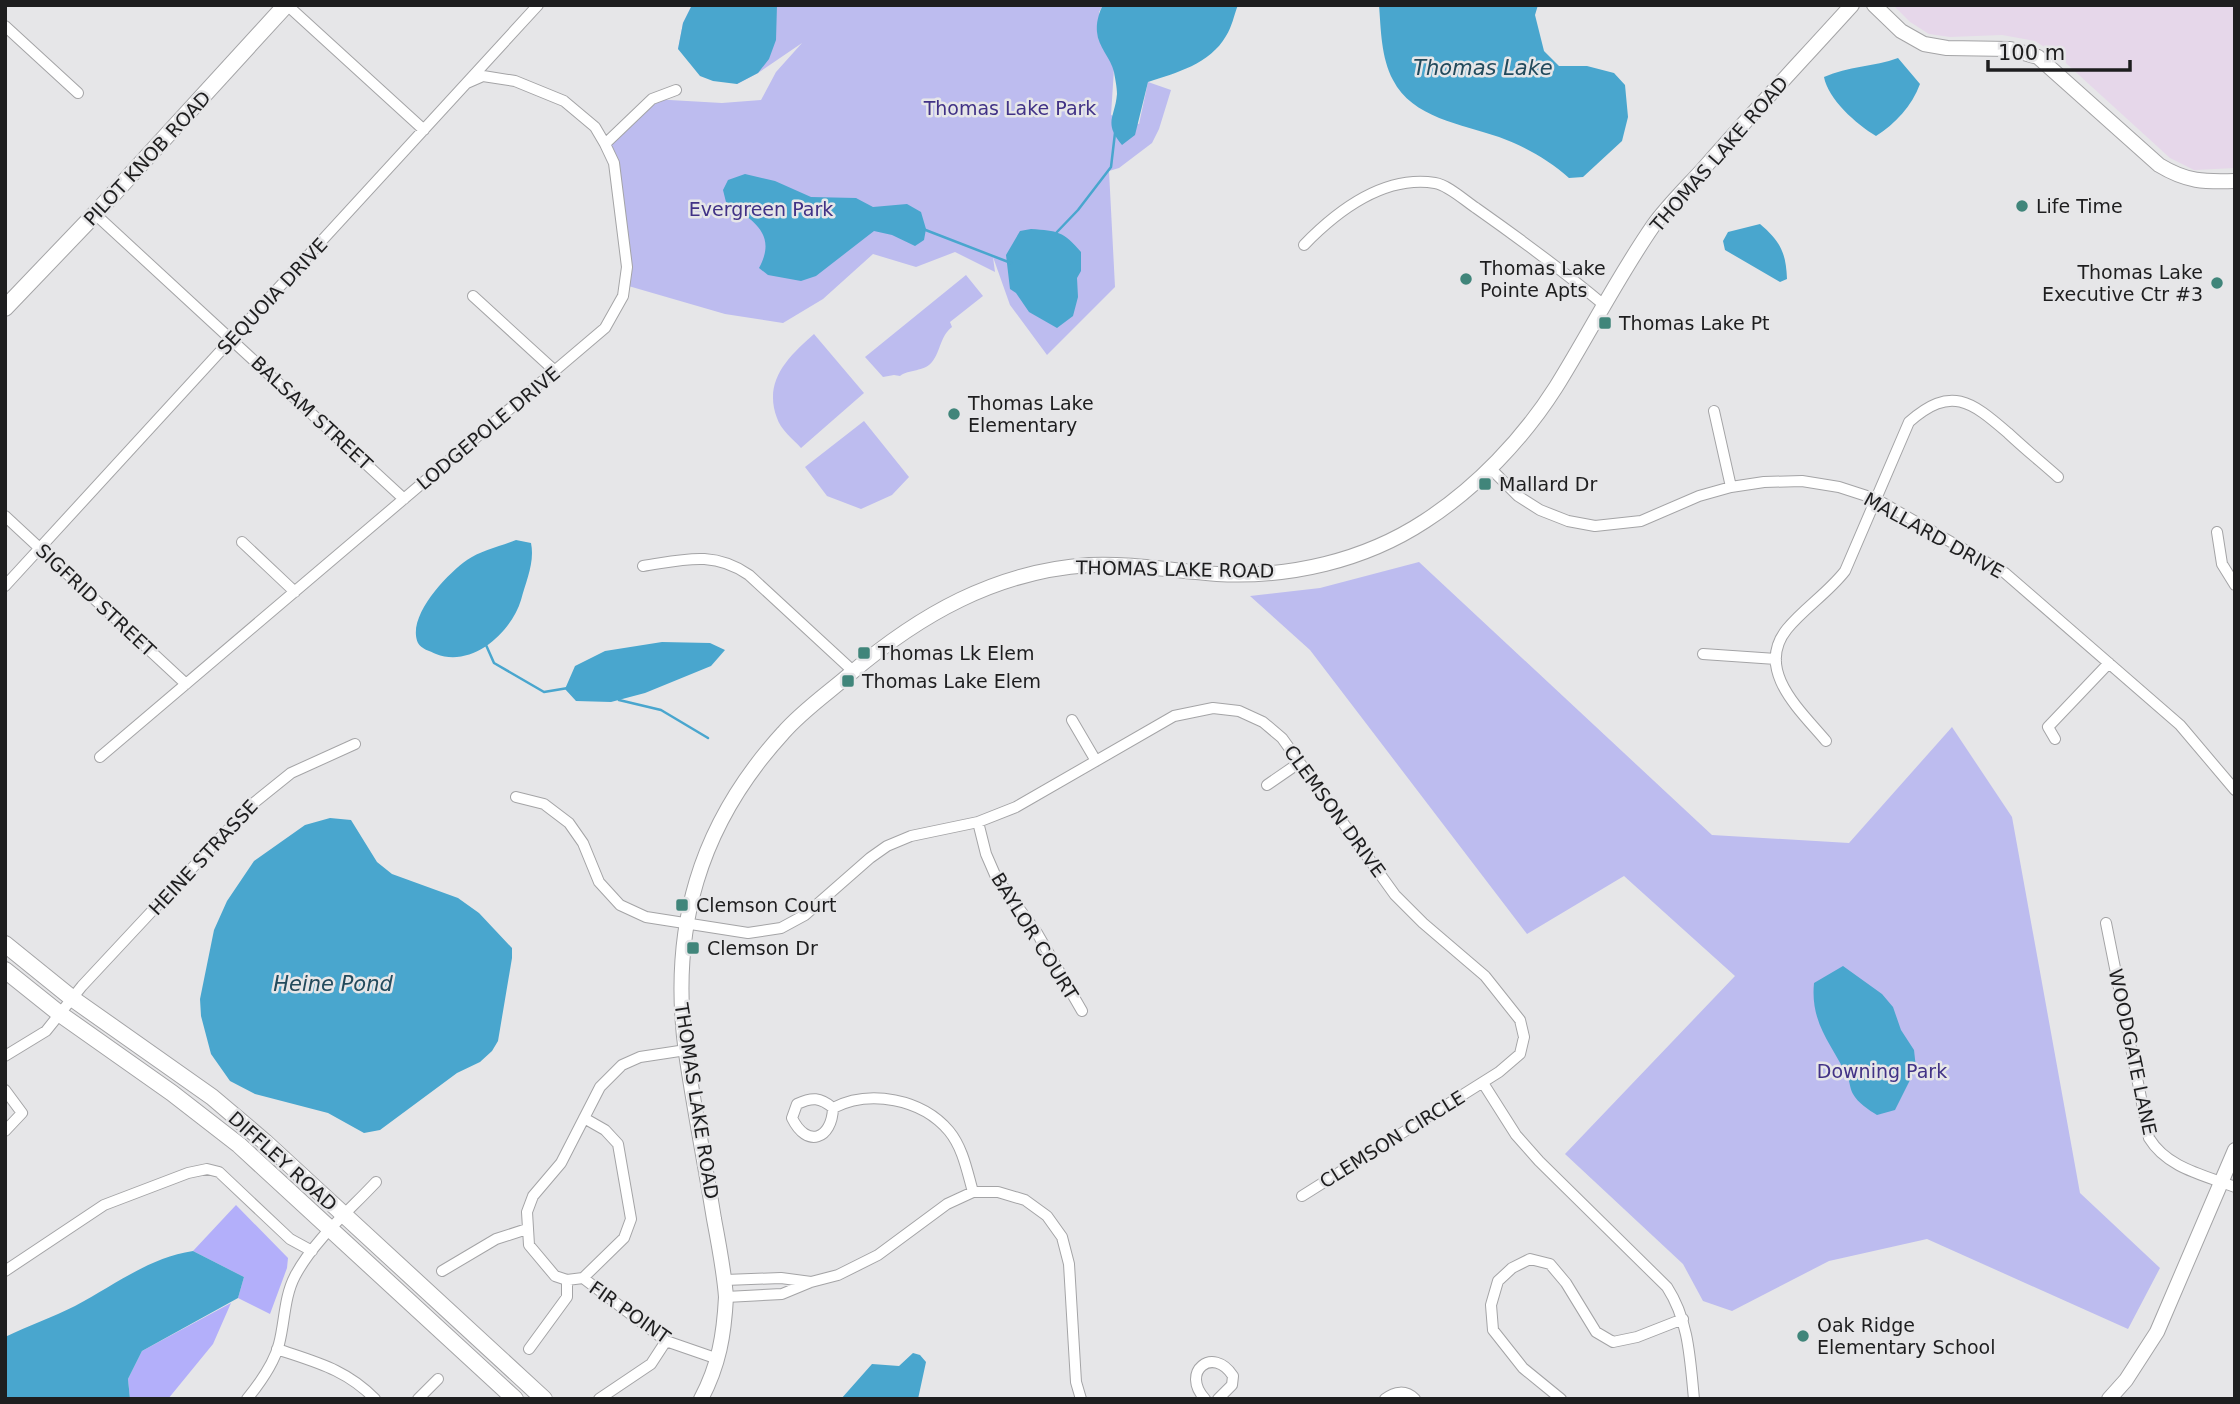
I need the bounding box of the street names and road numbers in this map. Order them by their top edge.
street label: THOMAS LAKE ROAD [1645,72,1792,237]
street label: PILOT KNOB ROAD [79,86,215,230]
street label: SEQUOIA DRIVE [212,233,332,359]
street label: BALSAM STREET [247,351,377,475]
street label: LODGEPOLE DRIVE [412,362,564,494]
street label: MALLARD DRIVE [1860,487,2008,583]
street label: SIGFRID STREET [32,539,161,661]
street label: THOMAS LAKE ROAD [1075,556,1274,582]
street label: CLEMSON DRIVE [1280,741,1390,881]
street label: HEINE STRASSE [144,795,262,919]
street label: BAYLOR COURT [987,868,1083,1004]
street label: WOODGATE LANE [2105,967,2161,1137]
street label: THOMAS LAKE ROAD [670,1000,723,1201]
street label: CLEMSON CIRCLE [1316,1086,1468,1192]
street label: DIFFLEY ROAD [224,1107,342,1215]
street label: FIR POINT [585,1276,675,1348]

